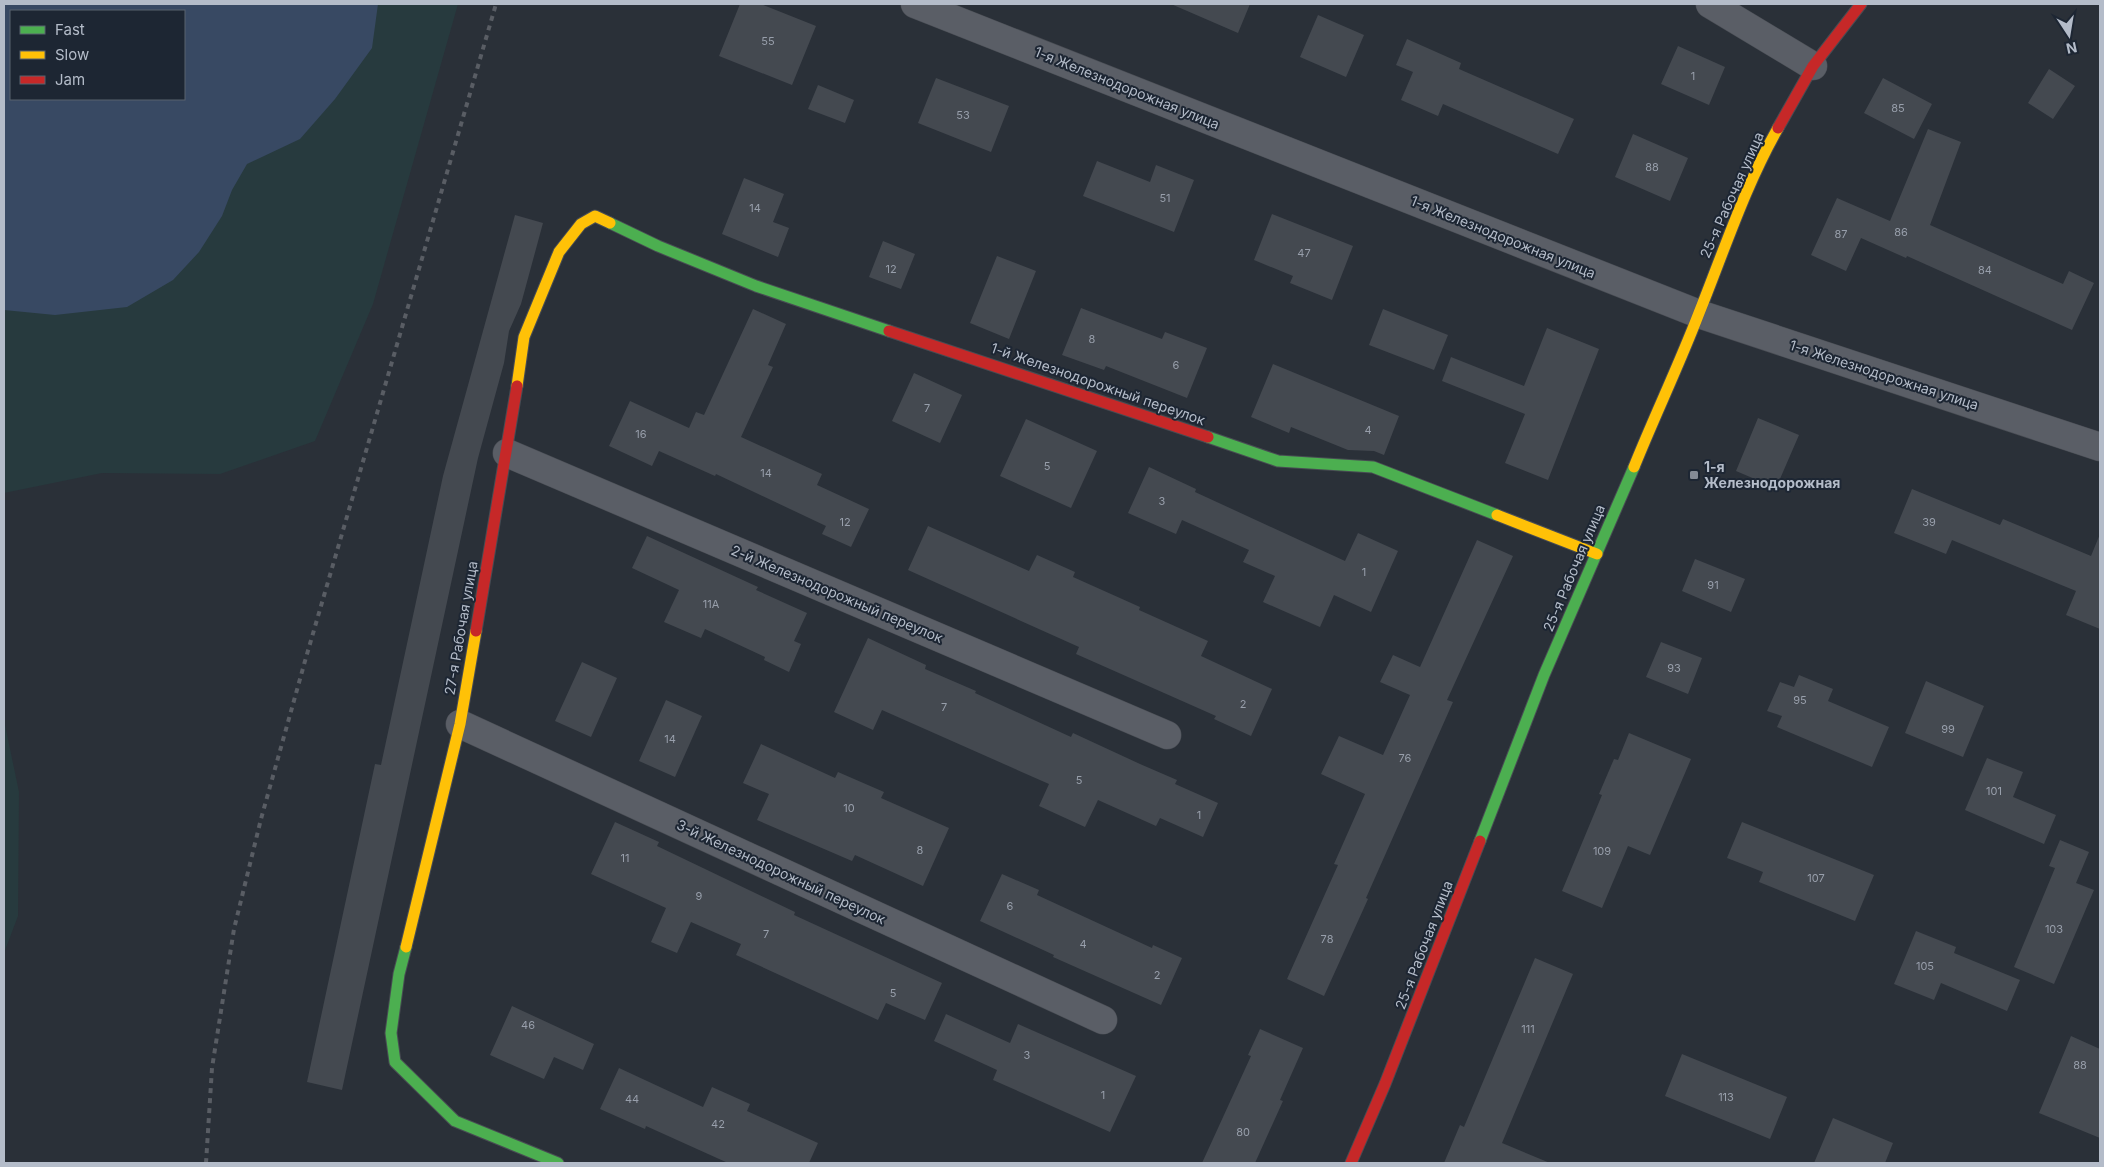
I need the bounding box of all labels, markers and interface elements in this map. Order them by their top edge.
legend [10,10,185,100]
north arrow [2044,10,2094,60]
text: Fast [55,20,85,39]
house number: 55 [761,34,775,48]
text: N [2065,39,2079,58]
street label: 1-я Железнодорожная улица [1032,43,1222,132]
text: Slow [55,45,89,64]
house number: 1 [1691,69,1695,83]
text: Jam [55,70,85,89]
house number: 85 [1891,101,1905,115]
house number: 53 [956,108,970,122]
street label: 25-я Рабочая улица [1696,129,1767,260]
house number: 88 [1645,160,1659,174]
house number: 51 [1159,191,1171,205]
street label: 1-я Железнодорожная улица [1408,192,1598,281]
house number: 14 [749,201,761,215]
house number: 86 [1894,225,1908,239]
house number: 87 [1834,227,1848,241]
house number: 47 [1297,246,1311,260]
house number: 12 [885,262,897,276]
house number: 84 [1978,263,1992,277]
house number: 8 [1089,332,1096,346]
street label: 1-я Железнодорожная улица [1788,336,1981,413]
street label: 1-й Железнодорожный переулок [989,339,1208,428]
house number: 6 [1173,358,1180,372]
house number: 7 [924,401,930,415]
house number: 4 [1364,423,1372,437]
house number: 16 [635,427,647,441]
place label: 1-я Железнодорожная [1704,458,1840,491]
house number: 5 [1044,459,1051,473]
house number: 14 [760,466,772,480]
marker: 1-я Железнодорожная [1688,469,1700,481]
house number: 3 [1159,494,1166,508]
street label: 25-я Рабочая улица [1539,502,1608,634]
house number: 12 [839,515,851,529]
house number: 39 [1922,515,1936,529]
street label: 2-й Железнодорожный переулок [729,541,946,646]
street label: 27-я Рабочая улица [440,560,481,696]
house number: 1 [1362,565,1366,579]
house number: 91 [1707,578,1719,592]
house number: 11А [703,597,720,611]
house number: 93 [1667,661,1681,675]
house number: 95 [1793,693,1807,707]
house number: 2 [1240,697,1246,711]
house number: 7 [941,700,947,714]
house number: 99 [1941,722,1955,736]
house number: 14 [664,732,676,746]
house number: 76 [1399,751,1412,765]
house number: 5 [1076,773,1083,787]
house number: 101 [1986,784,2002,798]
house number: 10 [843,801,855,815]
house number: 1 [1197,808,1201,822]
street label: 3-й Железнодорожный переулок [674,816,889,928]
house number: 8 [917,843,924,857]
house number: 109 [1593,844,1611,858]
house number: 11 [621,851,629,865]
house number: 107 [1807,871,1825,885]
street label: 25-я Рабочая улица [1391,878,1456,1011]
house number: 9 [696,889,703,903]
house number: 6 [1007,899,1014,913]
house number: 103 [2045,922,2063,936]
house number: 7 [763,927,769,941]
house number: 78 [1321,932,1334,946]
house number: 4 [1079,937,1087,951]
house number: 105 [1916,959,1934,973]
house number: 2 [1154,968,1160,982]
house number: 5 [890,986,897,1000]
house number: 46 [521,1018,535,1032]
house number: 111 [1521,1022,1535,1036]
house number: 3 [1024,1048,1031,1062]
house number: 88 [2073,1058,2087,1072]
house number: 1 [1101,1088,1105,1102]
house number: 113 [1718,1090,1734,1104]
house number: 44 [625,1092,639,1106]
house number: 42 [711,1117,725,1131]
house number: 80 [1236,1125,1250,1139]

